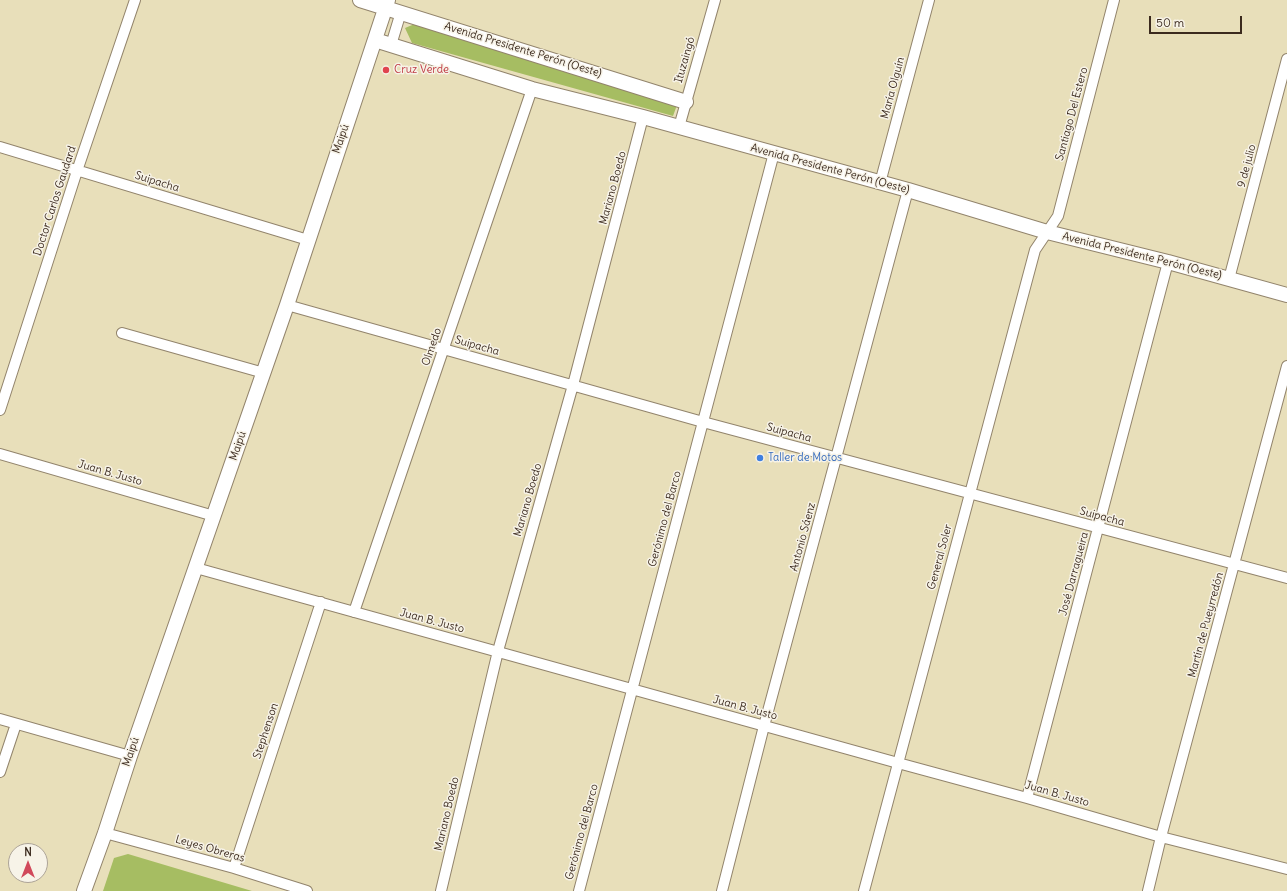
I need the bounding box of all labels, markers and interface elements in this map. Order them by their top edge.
scale bar [1151,8,1244,34]
text: 50 m [1156,15,1184,30]
street label: Avenida Presidente Perón (Oeste) [443,20,603,80]
street label: Ituzaingó [672,35,698,85]
street label: María Olguín [878,56,908,120]
place label: Cruz Verde [394,63,449,77]
marker: Cruz Verde [381,65,391,75]
street label: Santiago Del Estero [1053,66,1091,162]
street label: Maipú [330,123,352,155]
street label: Avenida Presidente Perón (Oeste) [749,141,911,197]
street label: 9 de julio [1235,143,1259,189]
street label: Doctor Carlos Gaudard [31,144,79,258]
street label: Mariano Boedo [597,150,629,226]
street label: Suipacha [133,169,181,195]
street label: Avenida Presidente Perón (Oeste) [1061,230,1223,282]
street label: Olmedo [419,326,445,368]
street label: Suipacha [453,333,501,359]
street label: Suipacha [765,421,813,445]
street label: Maipú [227,430,249,462]
place label: Taller de Motos [768,451,842,465]
marker: Taller de Motos [755,453,765,463]
street label: Juan B. Justo [76,458,144,488]
street label: Mariano Boedo [511,462,545,538]
street label: Gerónimo del Barco [646,470,684,568]
street label: Antonio Sáenz [787,501,819,573]
street label: Suipacha [1078,505,1126,529]
street label: General Soler [925,523,955,591]
street label: José Darragueira [1056,531,1092,617]
street label: Martín de Pueyrredón [1186,571,1226,679]
street label: Juan B. Justo [398,606,466,636]
street label: Juan B. Justo [711,693,779,723]
street label: Stephenson [251,701,281,761]
street label: Maipú [120,736,142,768]
street label: Mariano Boedo [432,776,462,852]
street label: Juan B. Justo [1023,779,1091,809]
street label: Gerónimo del Barco [563,783,601,881]
street label: Leyes Obreras [174,833,246,865]
north arrow [8,843,48,883]
text: N [24,845,32,859]

